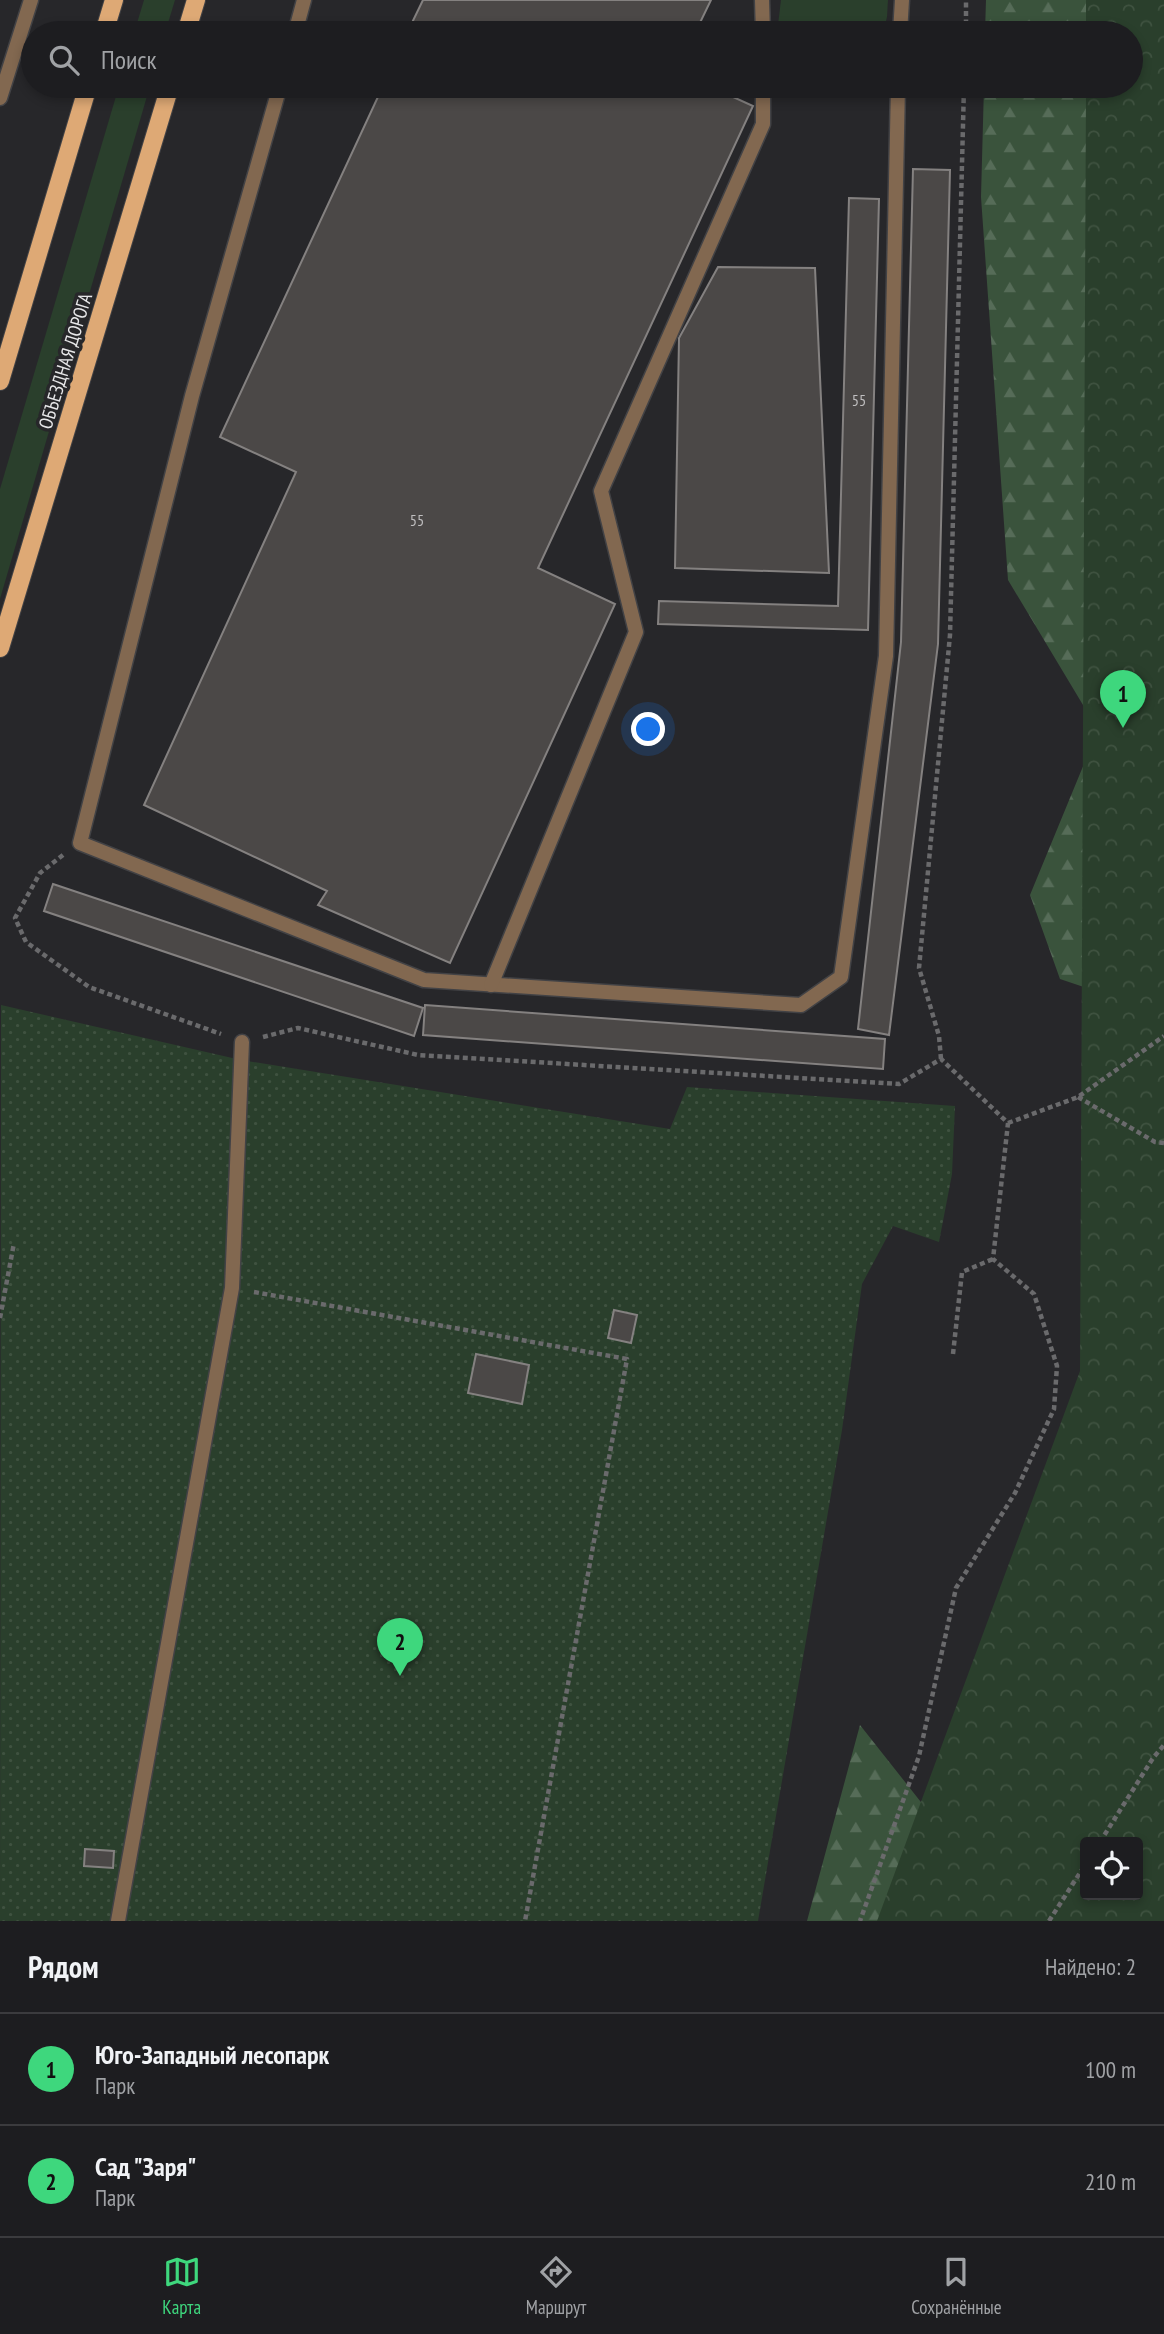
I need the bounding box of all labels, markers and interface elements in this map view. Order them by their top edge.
search box [21,21,1143,98]
icon: search [45,41,83,79]
text: Поиск [101,43,157,76]
street label: ОБЪЕЗДНАЯ ДОРОГА [33,290,97,432]
house number: 55 [852,390,866,410]
house number: 55 [410,510,424,530]
pin: 1 [1100,670,1146,728]
your location [631,712,665,746]
pin: 2 [377,1618,423,1676]
map controls [1080,1837,1143,1900]
button: locate [1080,1837,1143,1900]
text: Рядом [28,1947,99,1986]
text: Найдено: 2 [1045,1952,1136,1981]
text: Юго-Западный лесопарк [95,2038,329,2071]
text: 1 [46,2055,57,2084]
text: 100 m [1085,2055,1136,2084]
text: Парк [95,2071,135,2100]
text: Сад "Заря" [95,2150,196,2183]
text: 2 [46,2167,57,2196]
text: 210 m [1085,2167,1136,2196]
text: Парк [95,2183,135,2212]
tab: Карта [162,2253,201,2319]
tab: Маршрут [526,2253,586,2319]
tab: Сохранённые [911,2253,1002,2319]

